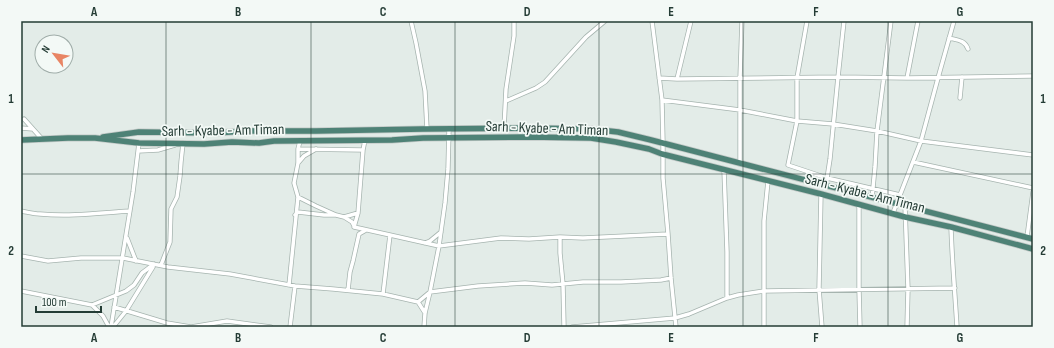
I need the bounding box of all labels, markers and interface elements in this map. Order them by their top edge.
text: A [90,4,98,20]
text: B [235,4,241,20]
text: C [380,4,387,20]
text: D [524,4,531,20]
text: E [668,4,674,20]
text: F [813,4,819,20]
text: G [957,4,964,20]
north arrow [34,34,74,74]
text: N [39,43,53,55]
text: 1 [8,91,14,107]
text: 1 [1040,91,1046,107]
street label: Sarh - Kyabe - Am Timan [485,117,609,140]
street label: Sarh - Kyabe - Am Timan [161,120,285,141]
street label: Sarh - Kyabe - Am Timan [803,169,927,218]
text: 2 [8,243,14,259]
text: 2 [1040,243,1046,259]
scale bar [36,288,101,314]
text: 100 m [42,295,67,310]
text: A [90,330,98,346]
text: B [235,330,241,346]
text: C [380,330,387,346]
text: D [524,330,531,346]
text: E [668,330,674,346]
text: F [813,330,819,346]
text: G [957,330,964,346]

